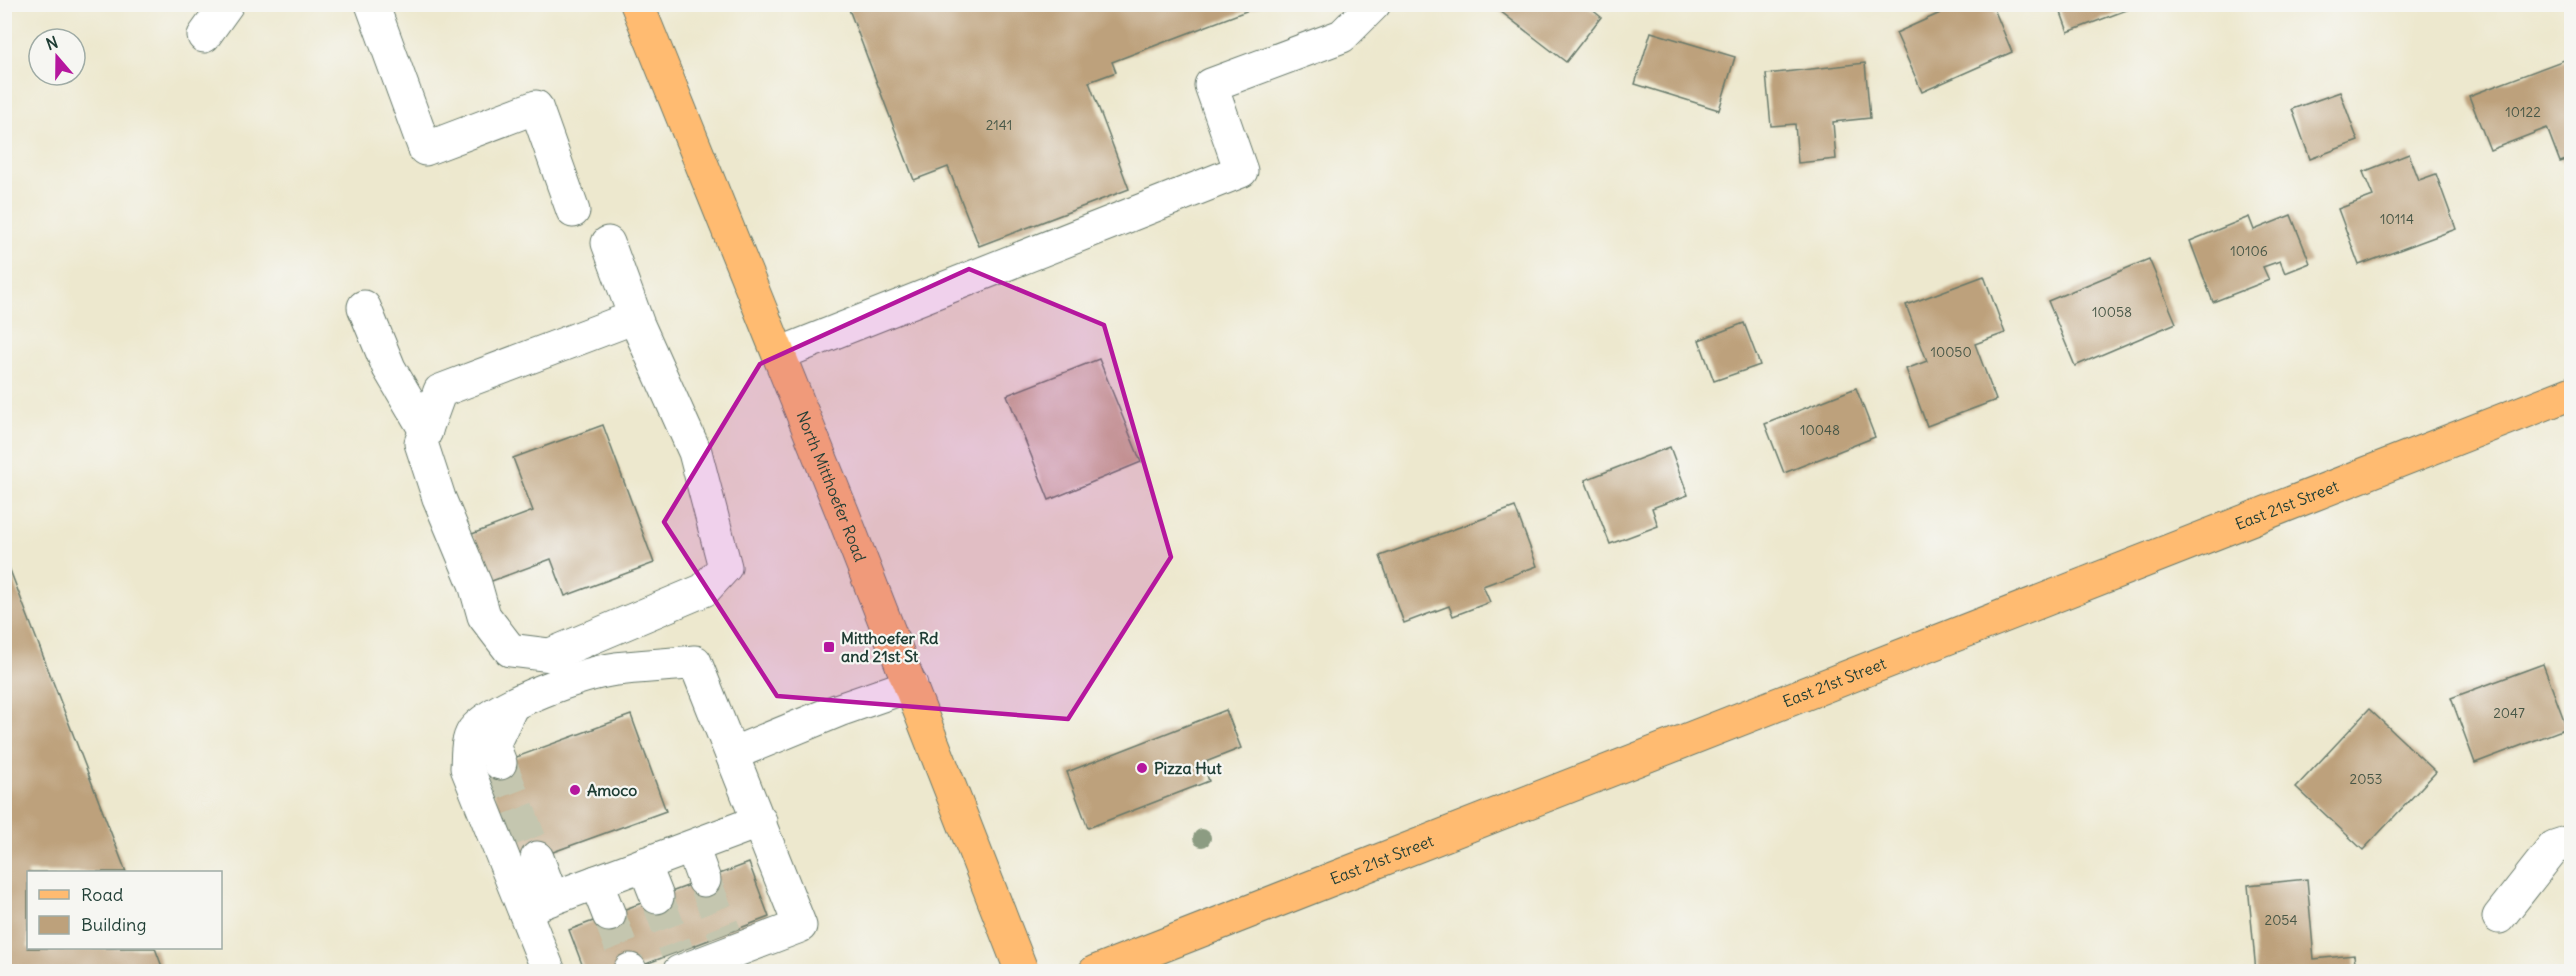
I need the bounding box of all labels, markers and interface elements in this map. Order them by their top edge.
north arrow [27,27,87,87]
text: N [43,32,60,54]
house number: 10122 [2505,103,2541,121]
house number: 2141 [986,116,1012,134]
house number: 10114 [2380,210,2414,228]
house number: 10106 [2230,242,2268,260]
house number: 10058 [2092,303,2132,321]
house number: 10050 [1930,343,1972,361]
street label: North Mitthoefer Road [792,408,871,564]
house number: 10048 [1800,421,1840,439]
street label: East 21st Street [2232,475,2342,534]
place label: Mitthoefer Rd and 21st St [841,628,939,666]
marker: Mitthoefer Rd and 21st St [822,640,836,654]
street label: East 21st Street [1780,653,1889,711]
house number: 2047 [2493,704,2525,722]
place label: Pizza Hut [1154,758,1222,778]
marker: Pizza Hut [1135,761,1149,775]
house number: 2053 [2350,770,2382,788]
place label: Amoco [587,780,637,800]
marker: Amoco [568,783,582,797]
street label: East 21st Street [1327,830,1437,889]
legend [27,871,222,949]
text: Road [81,883,124,906]
house number: 2054 [2264,911,2298,929]
text: Building [81,913,146,936]

